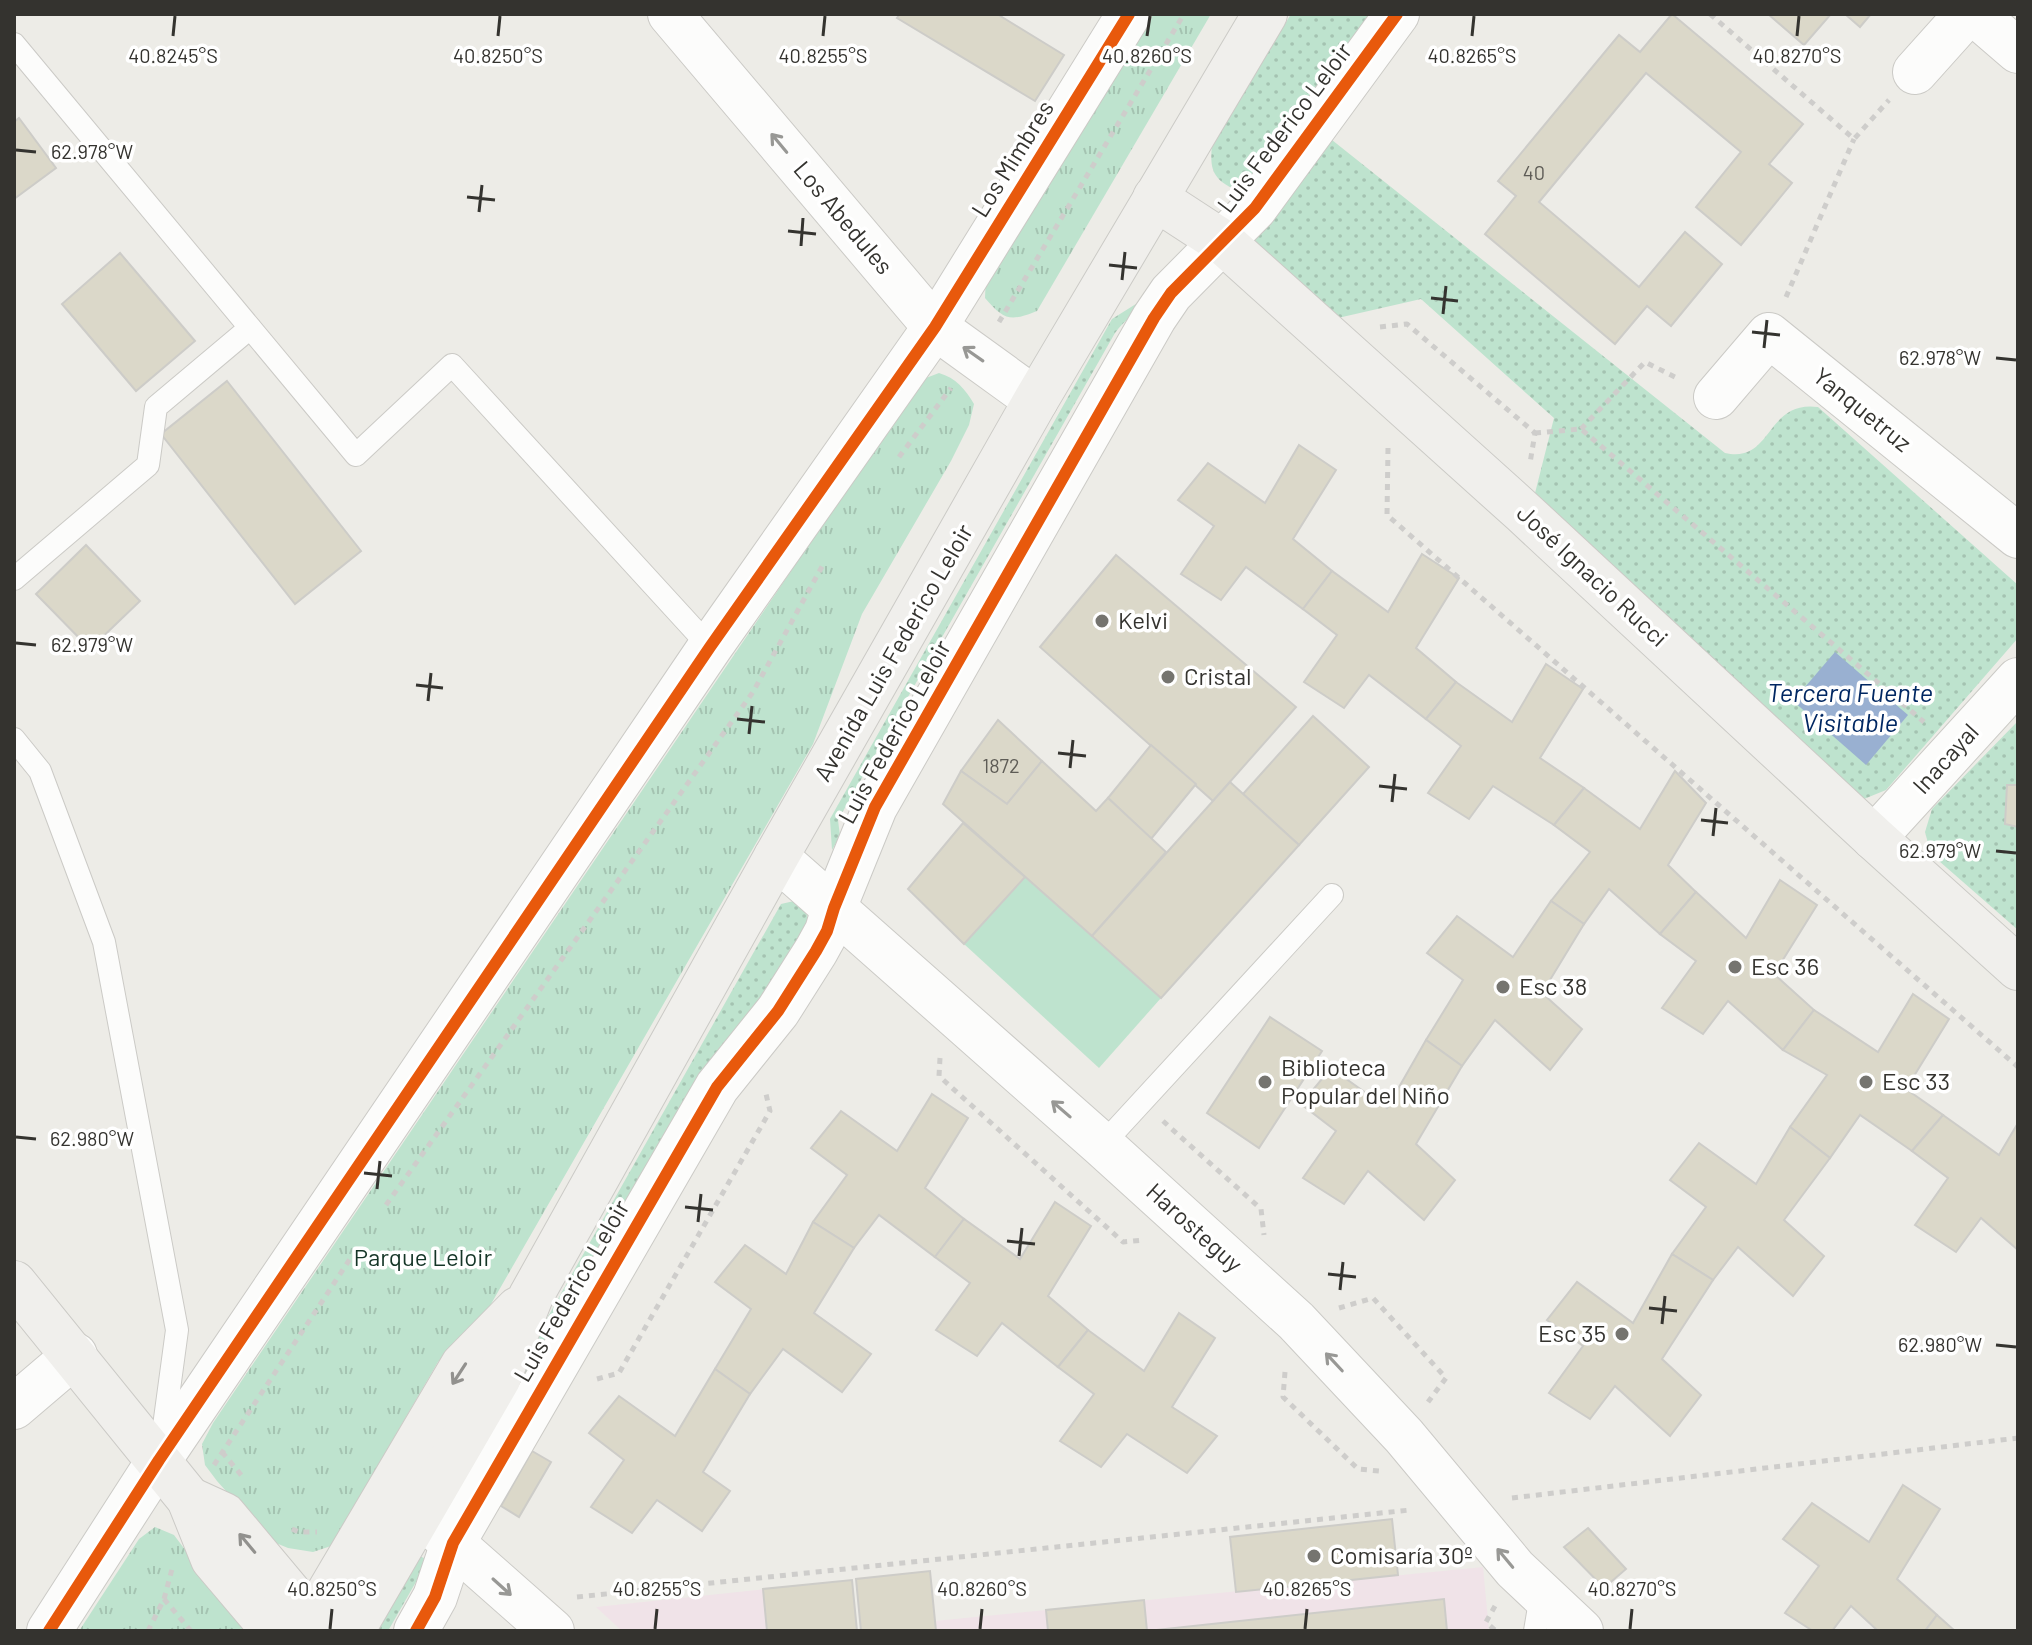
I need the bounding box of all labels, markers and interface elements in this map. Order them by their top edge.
street label: Luis Federico Leloir [1210,36,1357,218]
text: 40.8245°S [128,43,218,67]
text: 40.8250°S [453,43,543,67]
text: 40.8255°S [779,43,867,67]
text: 40.8260°S [1102,43,1192,67]
text: 40.8265°S [1428,43,1516,67]
text: 40.8270°S [1752,43,1842,67]
street label: Los Mimbres [964,95,1059,222]
one-way arrow [770,133,788,154]
text: 62.978°W [51,139,133,163]
street label: Los Abedules [788,154,900,280]
house number: 40 [1523,160,1545,184]
text: 62.978°W [1899,345,1981,369]
one-way arrow [963,346,984,363]
street label: Yanquetruz [1808,361,1918,457]
street label: José Ignacio Rucci [1512,498,1674,652]
street label: Avenida Luis Federico Leloir [808,519,980,787]
place label: Kelvi [1118,605,1168,634]
marker: Kelvi [1093,612,1111,630]
text: 62.979°W [51,632,133,656]
street label: Luis Federico Leloir [833,635,957,829]
place label: Cristal [1184,661,1251,690]
marker: Cristal [1159,668,1177,686]
water label: Tercera Fuente Visitable [1767,676,1933,737]
street label: Inacayal [1906,717,1984,799]
house number: 1872 [982,753,1020,777]
text: 62.979°W [1899,838,1981,862]
place label: Esc 36 [1751,951,1819,980]
marker: Esc 36 [1726,958,1744,976]
place label: Esc 38 [1519,971,1587,1000]
marker: Esc 38 [1494,978,1512,996]
place label: Biblioteca Popular del Niño [1281,1052,1450,1109]
place label: Esc 33 [1882,1066,1950,1095]
marker: Biblioteca Popular del Niño [1256,1073,1274,1091]
marker: Esc 33 [1857,1073,1875,1091]
one-way arrow [1051,1100,1072,1118]
text: 62.980°W [50,1126,134,1150]
street label: Harosteguy [1141,1176,1249,1278]
street label: Luis Federico Leloir [507,1194,635,1386]
park label: Parque Leloir [354,1242,492,1271]
place label: Esc 35 [1538,1318,1606,1347]
marker: Esc 35 [1613,1325,1631,1343]
text: 62.980°W [1898,1332,1982,1356]
one-way arrow [1325,1353,1344,1372]
one-way arrow [451,1362,467,1384]
one-way arrow [238,1533,256,1554]
place label: Comisaría 30º [1330,1540,1473,1569]
marker: Comisaría 30º [1305,1547,1323,1565]
one-way arrow [1496,1548,1514,1568]
text: 40.8250°S [287,1576,377,1600]
text: 40.8255°S [613,1576,701,1600]
text: 40.8260°S [937,1576,1027,1600]
text: 40.8265°S [1263,1576,1351,1600]
text: 40.8270°S [1587,1576,1677,1600]
one-way arrow [491,1577,512,1596]

